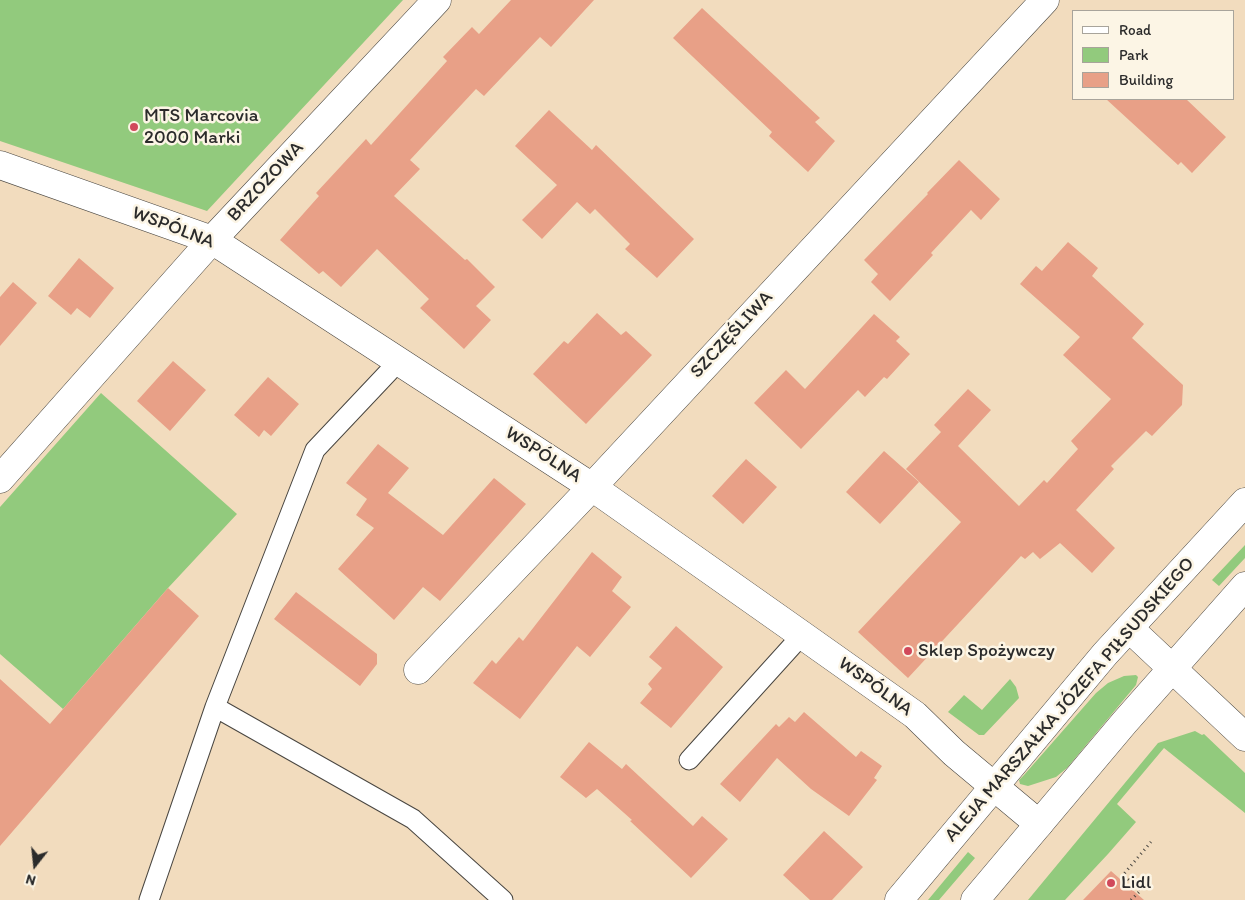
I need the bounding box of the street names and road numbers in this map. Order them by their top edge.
street label: BRZOZOWA [223,137,309,227]
street label: WSPÓLNA [129,202,217,254]
street label: SZCZĘŚLIWA [686,287,778,383]
street label: WSPÓLNA [501,422,585,488]
street label: ALEJA MARSZAŁKA JÓZEFA PIŁSUDSKIEGO [940,553,1200,847]
street label: WSPÓLNA [833,652,917,722]

